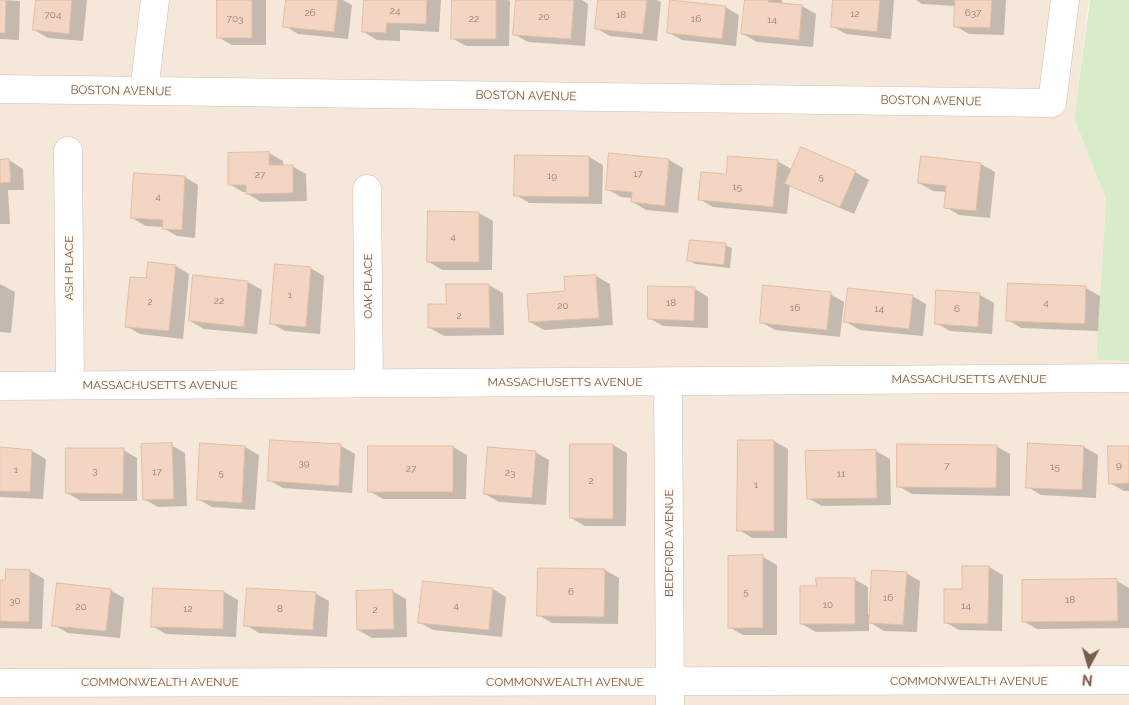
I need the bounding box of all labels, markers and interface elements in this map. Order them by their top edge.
house number: 24 [390,5,400,17]
house number: 26 [304,7,316,19]
house number: 637 [965,7,981,19]
house number: 12 [850,8,860,20]
house number: 704 [45,9,61,21]
house number: 18 [616,9,626,21]
house number: 20 [538,11,550,23]
house number: 703 [227,13,243,25]
house number: 22 [469,13,479,25]
house number: 16 [691,13,701,25]
house number: 14 [767,14,777,26]
street label: BOSTON AVENUE [70,83,172,99]
street label: BOSTON AVENUE [475,88,577,104]
street label: BOSTON AVENUE [880,93,982,109]
house number: 17 [633,168,643,180]
house number: 27 [255,169,265,181]
house number: 19 [547,170,557,182]
house number: 5 [818,171,824,183]
house number: 15 [732,181,742,193]
house number: 4 [155,191,161,203]
house number: 4 [450,231,456,243]
street label: ASH PLACE [62,236,76,300]
street label: OAK PLACE [361,253,375,319]
house number: 1 [288,289,292,301]
house number: 22 [214,295,224,307]
house number: 2 [147,296,153,308]
house number: 18 [666,297,676,309]
house number: 4 [1043,297,1049,309]
house number: 20 [557,300,569,312]
house number: 16 [790,302,800,314]
house number: 14 [874,303,884,315]
house number: 6 [954,303,960,315]
house number: 2 [456,310,462,322]
street label: MASSACHUSETTS AVENUE [892,372,1046,386]
street label: MASSACHUSETTS AVENUE [488,375,642,389]
street label: MASSACHUSETTS AVENUE [83,378,237,392]
house number: 39 [298,457,310,469]
house number: 9 [1116,459,1122,471]
house number: 7 [944,460,950,472]
house number: 15 [1050,461,1060,473]
house number: 27 [406,463,416,475]
house number: 1 [14,464,18,476]
house number: 3 [92,465,98,477]
house number: 17 [152,466,162,478]
house number: 5 [218,467,224,479]
house number: 23 [505,467,515,479]
house number: 11 [837,468,845,480]
house number: 2 [588,475,594,487]
house number: 1 [754,479,758,491]
street label: BEDFORD AVENUE [662,489,676,597]
house number: 6 [568,586,574,598]
house number: 5 [743,586,749,598]
house number: 16 [883,592,893,604]
house number: 18 [1065,594,1075,606]
house number: 30 [9,595,21,607]
house number: 10 [823,599,833,611]
house number: 4 [453,600,459,612]
house number: 14 [961,600,971,612]
house number: 20 [75,601,87,613]
house number: 12 [183,603,193,615]
house number: 8 [277,603,283,615]
house number: 2 [372,604,378,616]
north arrow [1064,640,1114,690]
text: N [1081,671,1094,688]
street label: COMMONWEALTH AVENUE [890,674,1048,688]
street label: COMMONWEALTH AVENUE [81,675,239,689]
street label: COMMONWEALTH AVENUE [486,675,644,689]

